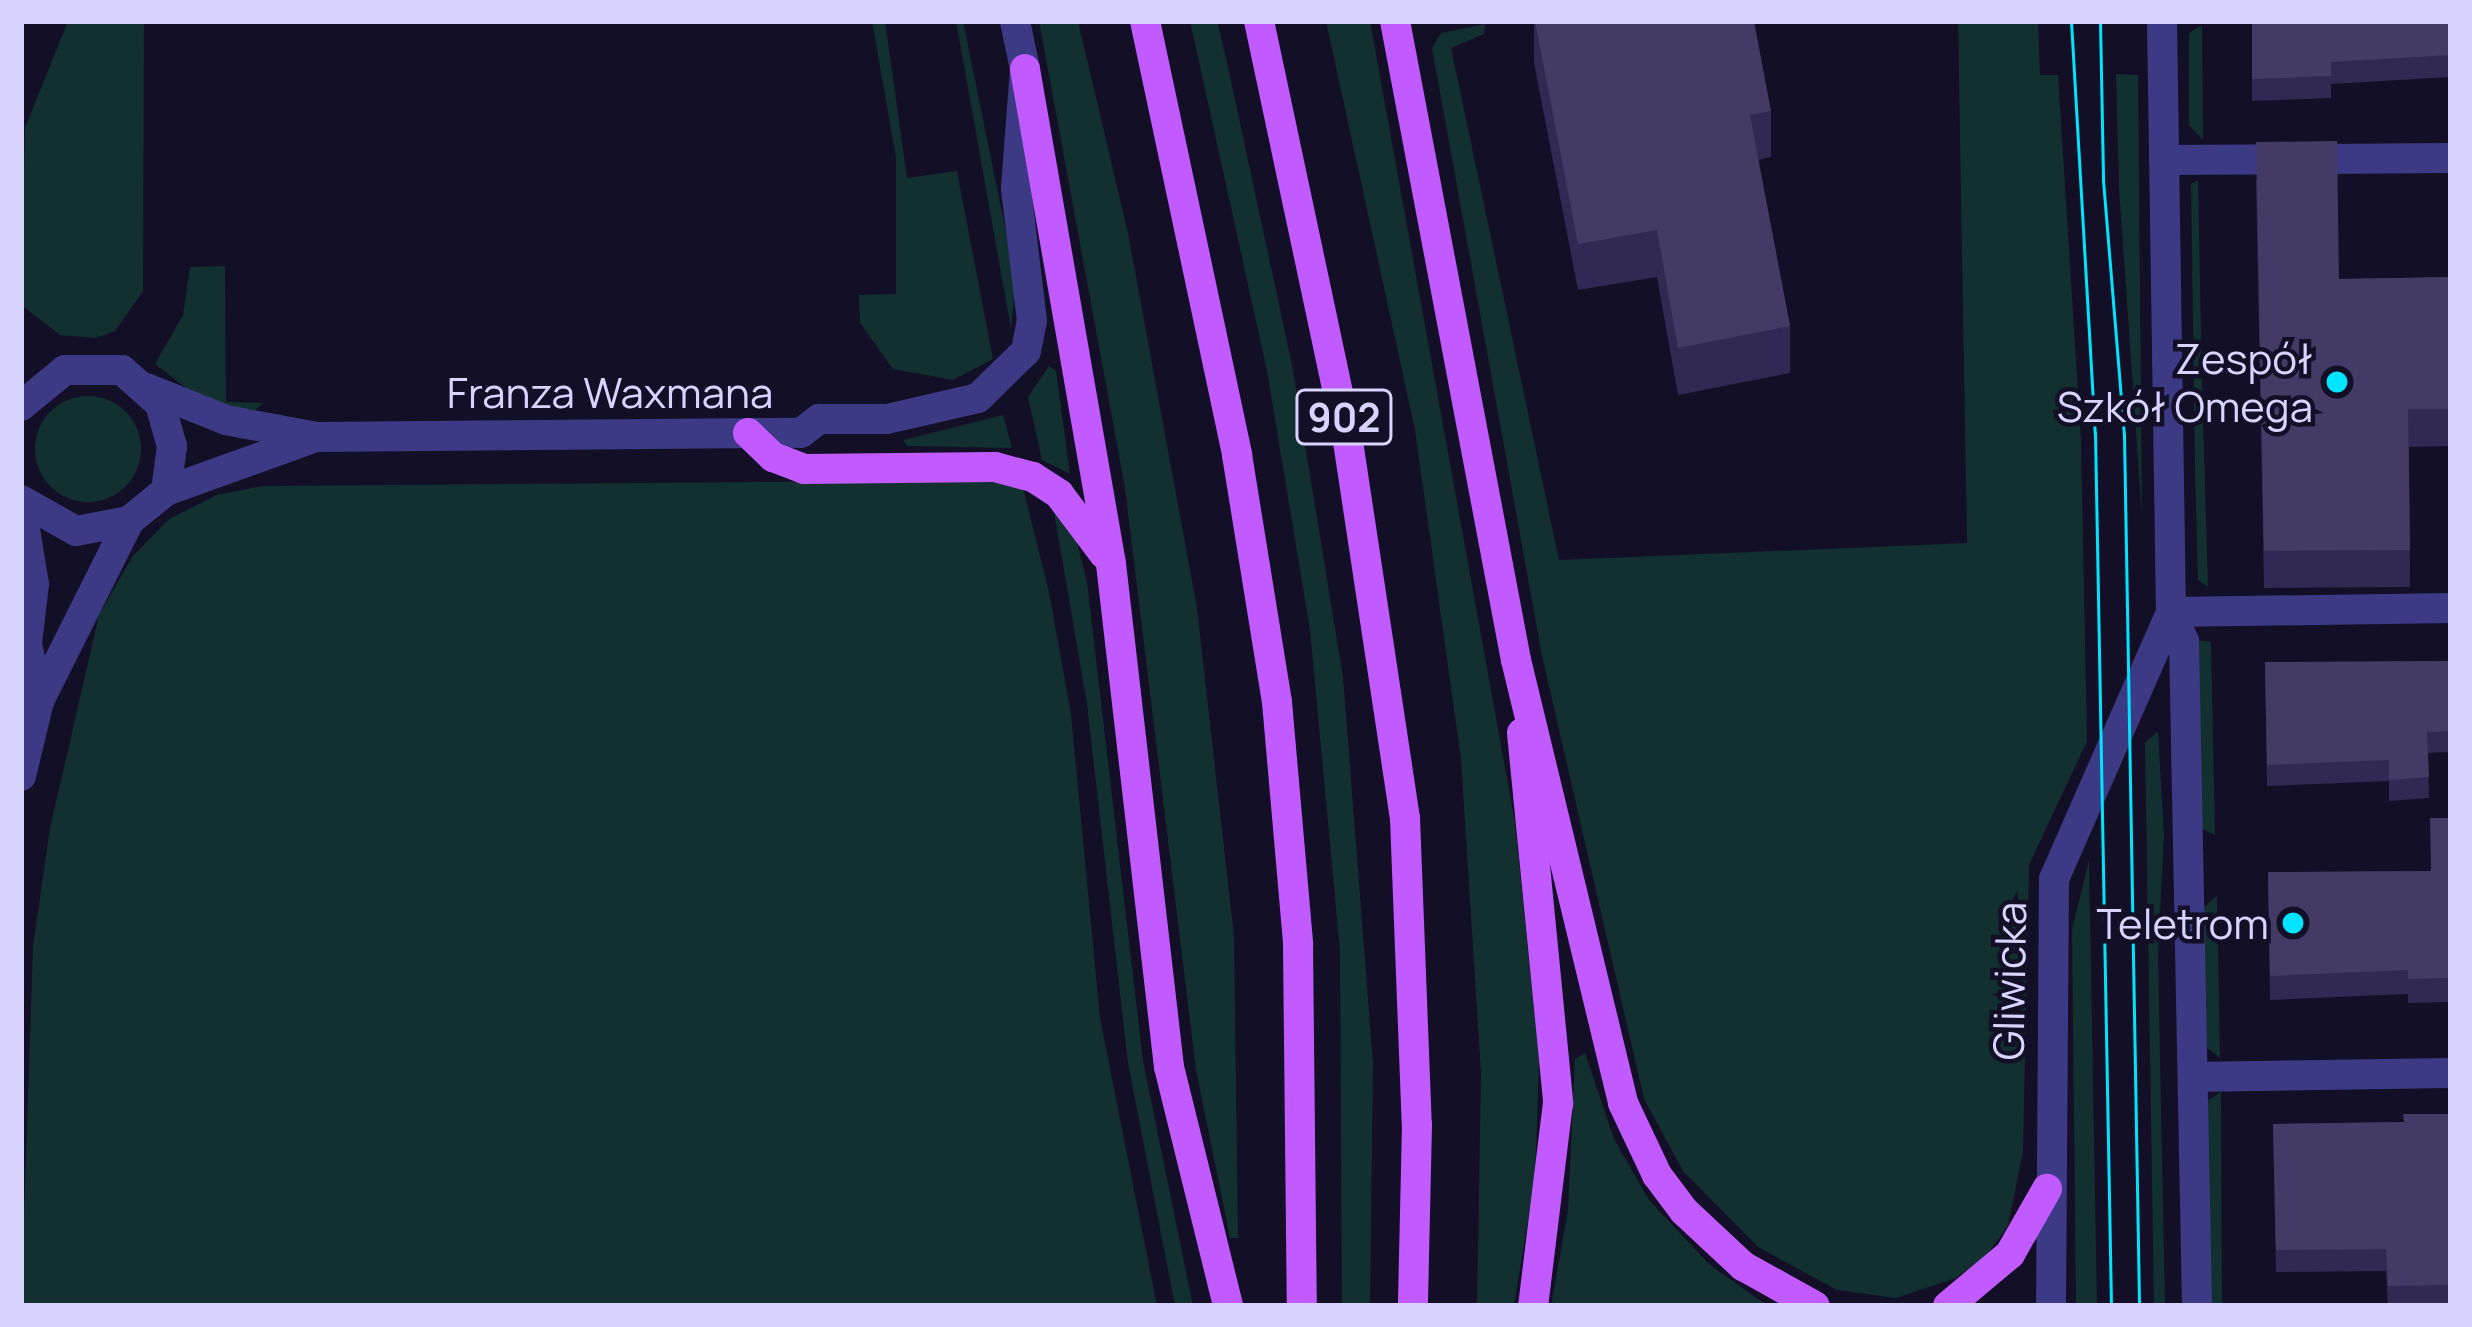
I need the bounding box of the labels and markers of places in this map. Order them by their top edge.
place label: Zespół Szkół Omega [2057,333,2313,431]
marker: Zespół Szkół Omega [2324,369,2350,395]
place label: Teletrom [2096,898,2269,948]
marker: Teletrom [2280,910,2306,936]

